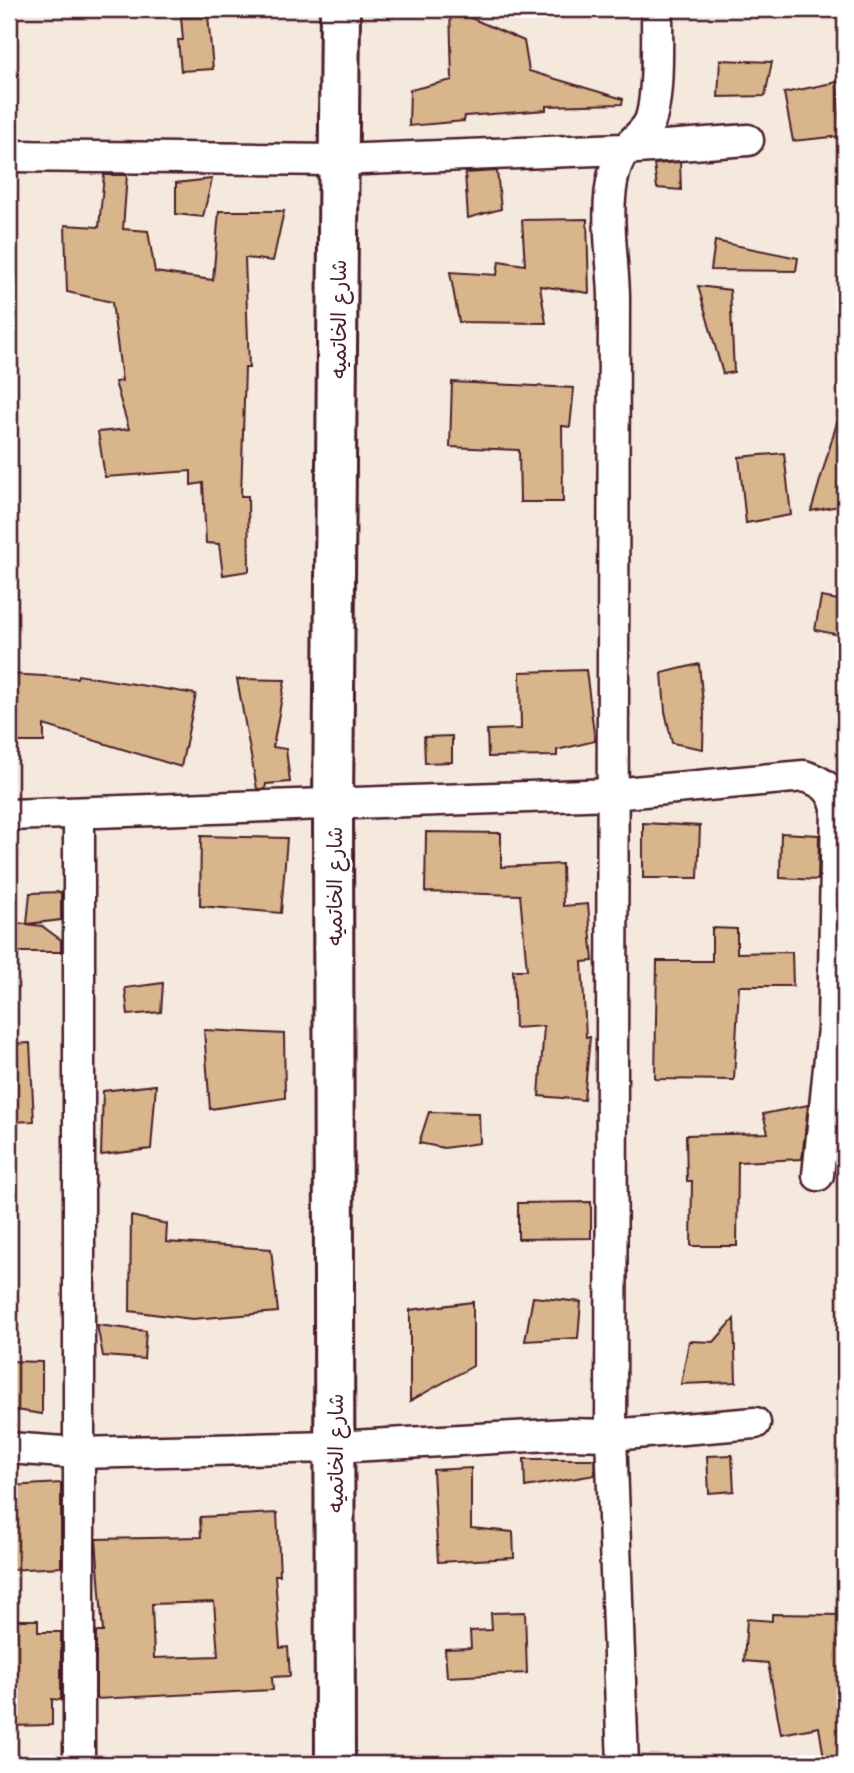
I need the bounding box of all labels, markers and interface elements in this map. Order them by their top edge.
street label: شارع الخاتميه [321,259,354,379]
street label: شارع الخاتميه [317,826,350,946]
street label: شارع الخاتميه [318,1393,351,1513]

